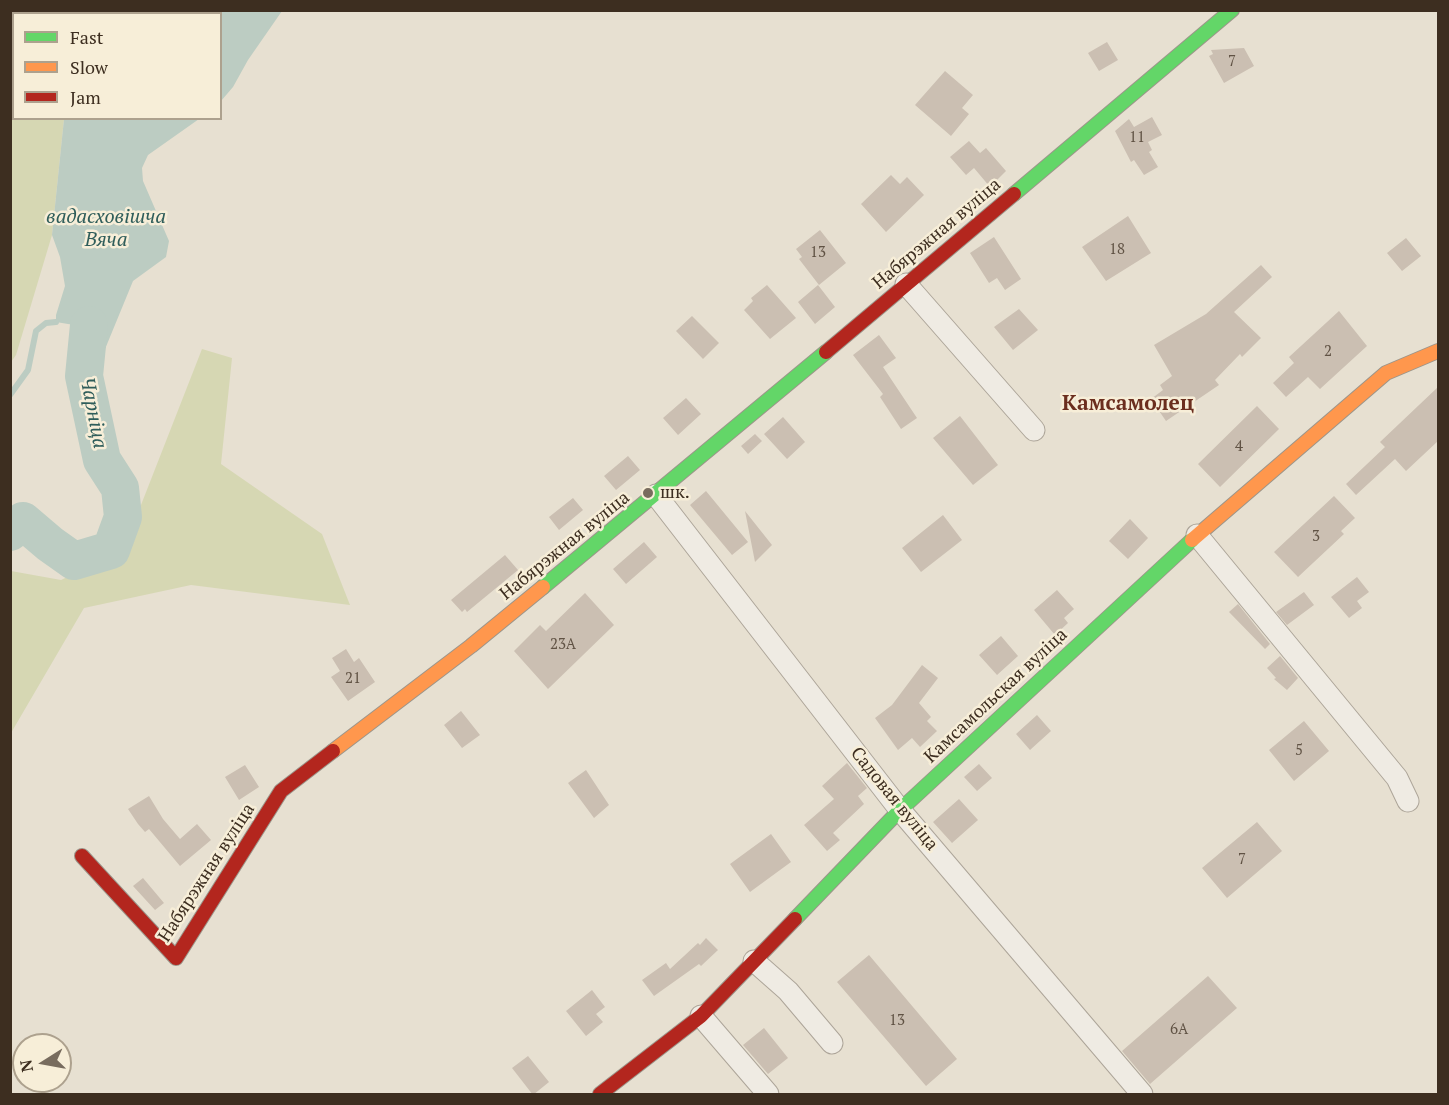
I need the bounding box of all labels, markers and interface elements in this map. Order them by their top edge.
legend [12,12,222,120]
text: Fast [70,25,103,49]
house number: 7 [1228,53,1236,71]
text: Slow [70,55,108,79]
text: Jam [70,85,101,109]
house number: 11 [1129,129,1145,147]
street label: Набярэжная вуліца [869,174,1005,294]
water label: вадасховішча Вяча [46,205,166,252]
house number: 18 [1109,241,1125,259]
house number: 13 [810,244,826,262]
house number: 2 [1324,343,1332,361]
water label: Чарніца [74,375,112,451]
district label: Камсамолец [1062,391,1194,417]
house number: 4 [1235,438,1243,456]
place label: шк. [660,482,690,504]
marker: шк. [641,486,655,500]
street label: Набярэжная вуліца [496,487,634,605]
house number: 3 [1312,528,1320,546]
street label: Камсамольская вуліца [920,624,1072,768]
house number: 23А [550,636,576,654]
house number: 21 [345,670,361,688]
house number: 5 [1295,742,1303,760]
street label: Садовая вуліца [846,743,942,855]
street label: Набярэжная вуліца [154,800,260,946]
house number: 7 [1238,851,1246,869]
house number: 13 [889,1012,905,1030]
house number: 6А [1170,1021,1188,1039]
north arrow [12,1033,72,1093]
text: N [14,1058,38,1074]

